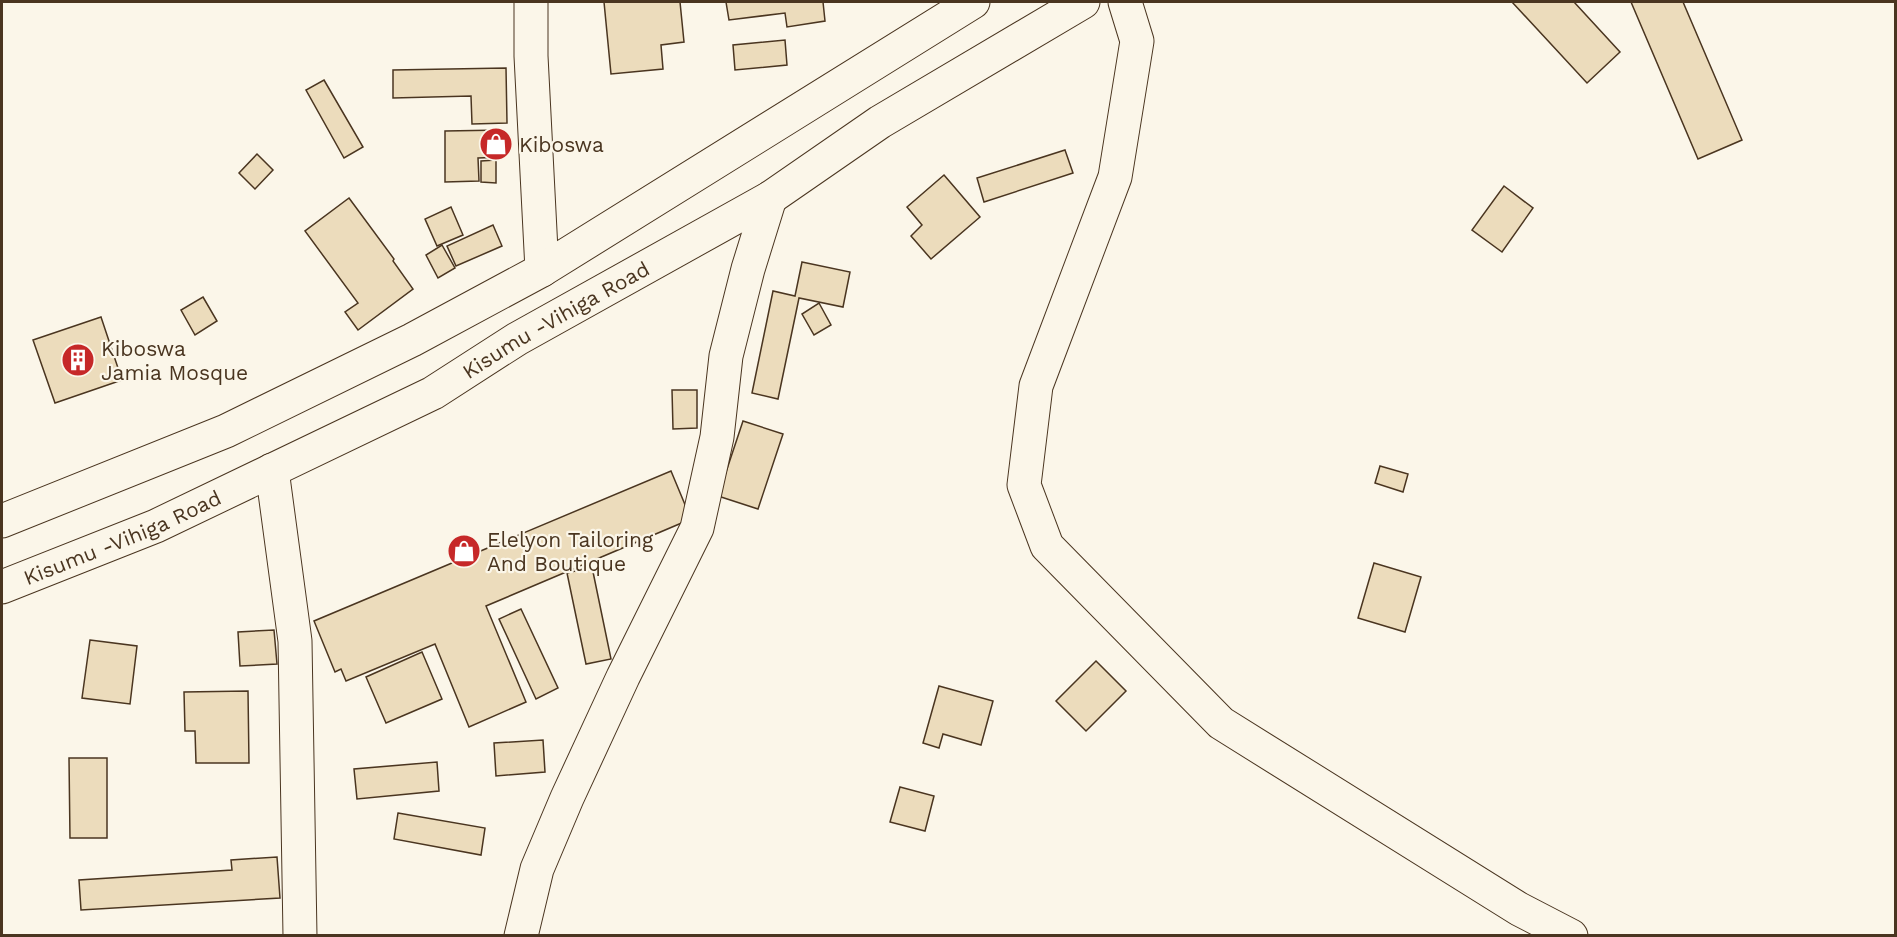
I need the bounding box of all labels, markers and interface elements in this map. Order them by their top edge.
shop icon: Kiboswa [478,126,514,162]
place label: Kiboswa [519,132,604,157]
street label: Kisumu -Vihiga Road [457,255,653,383]
place label: Kiboswa Jamia Mosque [101,336,248,385]
building icon: Kiboswa Jamia Mosque [60,342,96,378]
street label: Kisumu -Vihiga Road [20,484,225,590]
place label: Elelyon Tailoring And Boutique [487,527,654,576]
shop icon: Elelyon Tailoring And Boutique [446,533,482,569]

